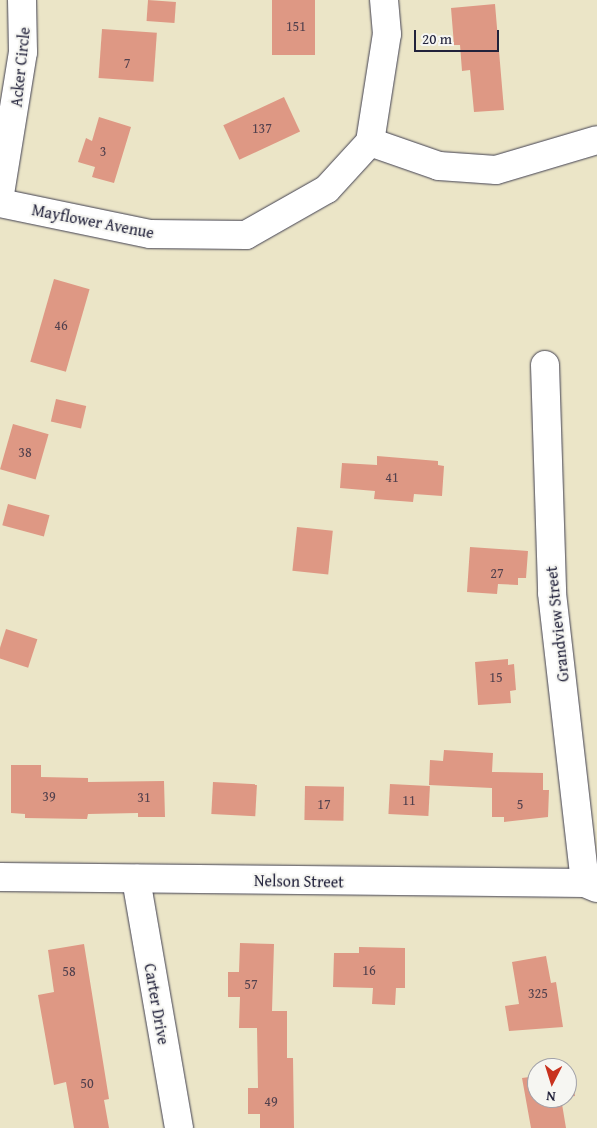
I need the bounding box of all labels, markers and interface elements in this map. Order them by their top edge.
house number: 151 [286,18,306,34]
scale bar [417,20,502,52]
street label: Acker Circle [6,26,34,108]
text: 20 m [422,28,452,49]
house number: 7 [124,55,130,71]
house number: 137 [252,120,272,136]
house number: 3 [100,143,106,159]
street label: Mayflower Avenue [30,200,156,242]
house number: 46 [54,317,68,333]
house number: 38 [18,444,32,460]
house number: 41 [385,469,399,485]
house number: 27 [490,565,504,581]
street label: Grandview Street [541,565,573,683]
house number: 15 [489,669,503,685]
house number: 39 [42,788,56,804]
house number: 31 [137,789,151,805]
house number: 11 [402,792,416,808]
house number: 17 [317,796,331,812]
house number: 5 [517,796,523,812]
street label: Nelson Street [254,871,344,891]
street label: Carter Drive [140,962,174,1046]
house number: 16 [362,962,376,978]
house number: 58 [62,963,76,979]
house number: 57 [244,976,258,992]
house number: 325 [528,985,548,1001]
north arrow [527,1058,577,1108]
house number: 50 [80,1075,94,1091]
text: N [545,1087,556,1107]
house number: 49 [264,1093,278,1109]

